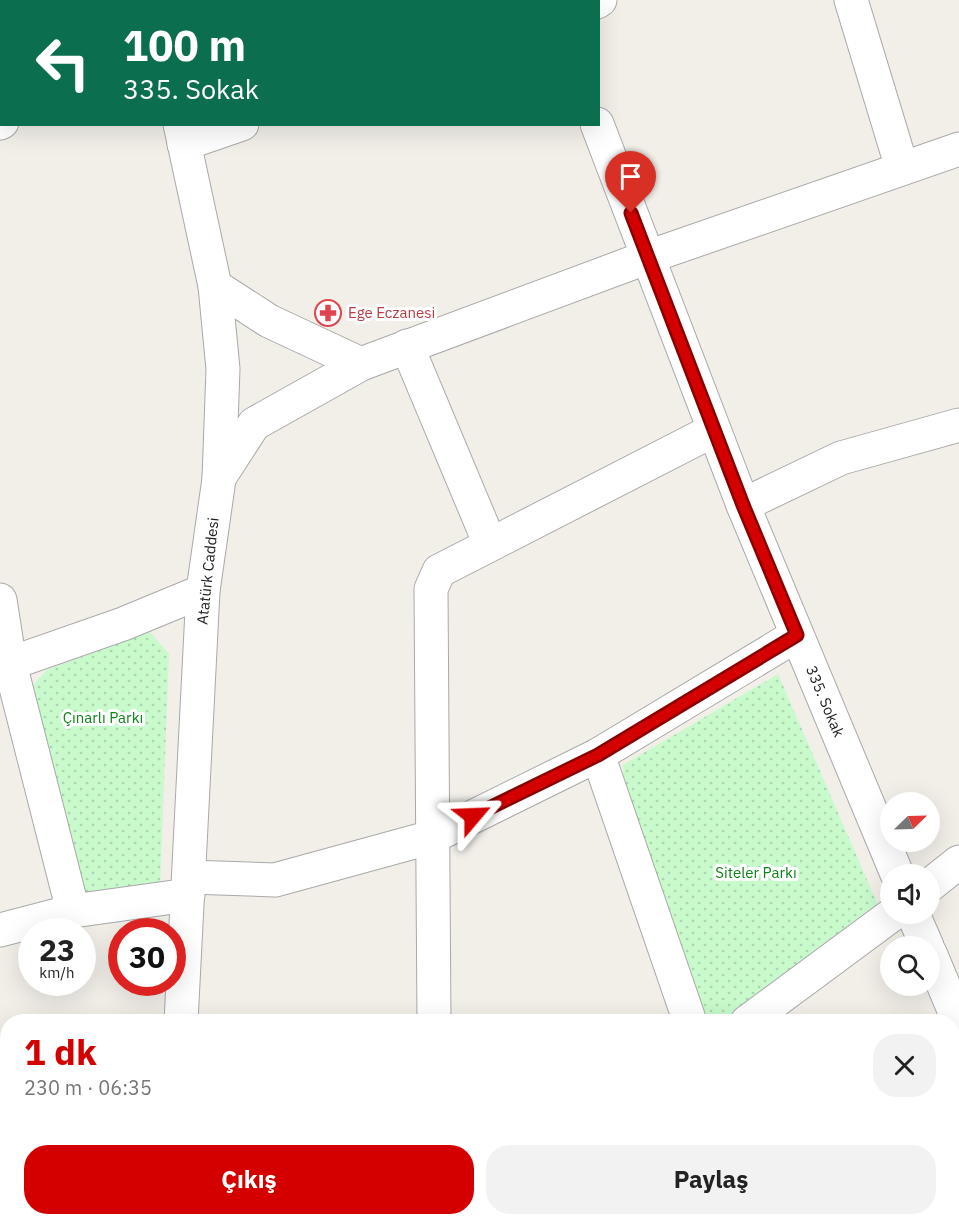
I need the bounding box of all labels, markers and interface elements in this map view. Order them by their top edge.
text: 100 m [123,18,246,73]
icon: left [24,24,102,102]
text: 335. Sokak [123,71,259,106]
pin [605,151,656,213]
icon: arrive [614,160,647,193]
pharmacy icon: Ege Eczanesi [313,298,343,328]
place label: Ege Eczanesi [348,303,435,322]
street label: Atatürk Caddesi [192,516,223,625]
street label: 335. Sokak [802,663,849,740]
park label: Çınarlı Parkı [63,708,143,727]
position arrow [441,784,505,848]
north arrow [880,792,940,852]
map controls [880,792,940,996]
park label: Siteler Parkı [715,863,797,882]
button: sound [880,864,940,924]
speed limit sign: 30 [108,918,186,996]
text: 23 [39,930,75,969]
button: search [880,936,940,996]
text: km/h [39,963,75,982]
text: 1 dk [24,1028,97,1075]
button: close [873,1034,936,1097]
text: 230 m · 06:35 [24,1074,152,1101]
button: Çıkış [24,1145,474,1214]
button: Paylaş [486,1145,936,1214]

